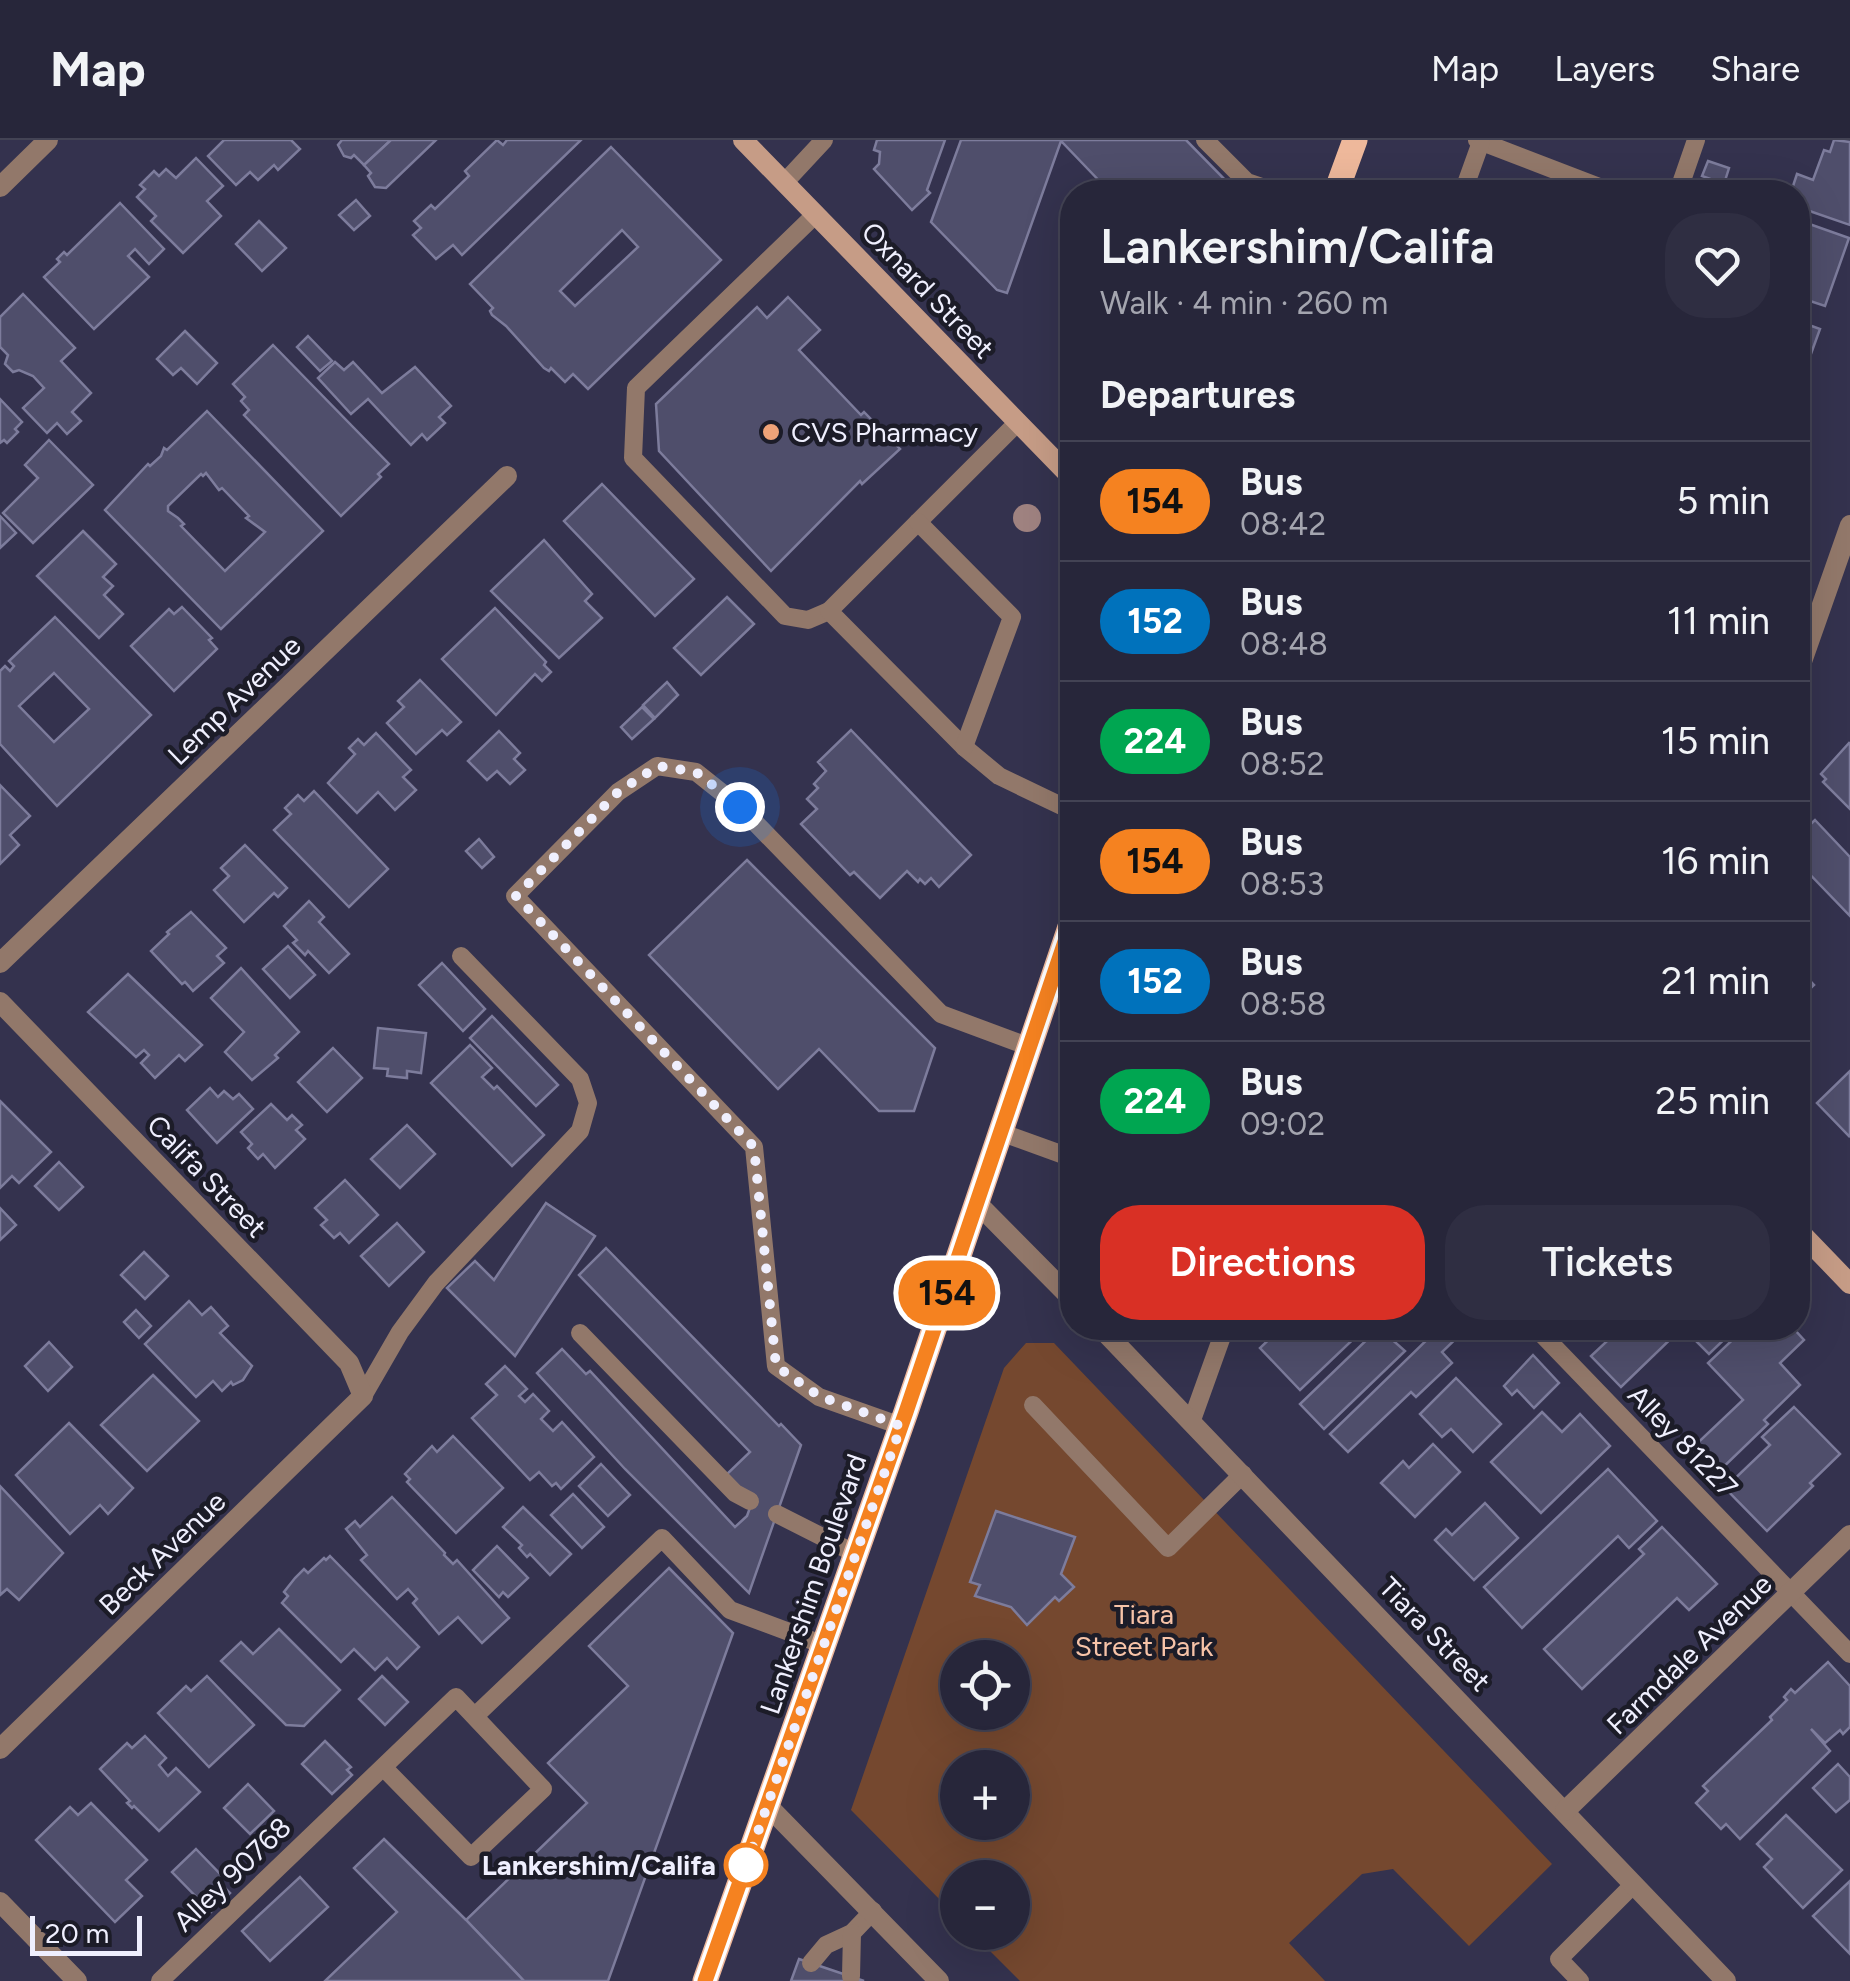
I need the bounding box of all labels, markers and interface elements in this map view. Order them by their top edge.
text: Map [50,40,146,98]
text: Map [1431,48,1499,90]
text: Layers [1554,48,1655,90]
text: Share [1710,48,1800,90]
button: heart [1665,213,1770,318]
street label: Oxnard Street [855,215,1001,365]
text: Lankershim/Califa [1100,217,1495,275]
text: Walk · 4 min · 260 m [1100,284,1388,322]
text: Departures [1100,372,1295,418]
place label: CVS Pharmacy [791,415,978,449]
marker: CVS Pharmacy [760,421,782,443]
text: Bus [1240,459,1303,505]
text: 5 min [1676,478,1770,524]
text: 154 [1126,480,1184,522]
text: 08:42 [1240,505,1326,543]
text: Bus [1240,579,1303,625]
text: 11 min [1667,598,1770,644]
text: 152 [1127,600,1183,642]
text: 08:48 [1240,625,1328,663]
street label: Lemp Avenue [160,628,308,772]
text: Bus [1240,699,1303,745]
text: 15 min [1661,718,1770,764]
text: 224 [1124,720,1186,762]
text: 08:52 [1240,745,1325,783]
your location [715,782,765,832]
text: Bus [1240,819,1303,865]
text: 16 min [1661,838,1770,884]
text: 154 [1126,840,1184,882]
text: 08:53 [1240,865,1324,903]
text: Bus [1240,939,1303,985]
text: 21 min [1661,958,1770,1004]
text: 152 [1127,960,1183,1002]
text: 08:58 [1240,985,1326,1023]
text: Bus [1240,1059,1303,1105]
text: 25 min [1655,1078,1770,1124]
text: 224 [1124,1080,1186,1122]
text: 09:02 [1240,1105,1325,1143]
street label: Califa Street [140,1108,274,1244]
button: Directions [1100,1205,1425,1320]
button: Tickets [1445,1205,1770,1320]
line badge: 154 [890,1260,1004,1326]
text: 154 [918,1272,976,1314]
street label: Alley 81227 [1621,1378,1745,1504]
street label: Lankershim Boulevard [753,1449,873,1719]
street label: Beck Avenue [92,1484,232,1622]
street label: Farmdale Avenue [1599,1567,1779,1741]
street label: Tiara Street [1372,1570,1498,1698]
park label: Tiara Street Park [1075,1597,1214,1663]
map controls [940,1640,1030,1950]
button: locate [940,1640,1030,1730]
button: + [940,1750,1030,1840]
street label: Alley 90768 [166,1810,298,1938]
marker: Lankershim/Califa [725,1844,767,1886]
place label: Lankershim/Califa [482,1848,716,1882]
button: − [940,1860,1030,1950]
scale bar [30,1911,142,1956]
text: 20 m [45,1916,109,1950]

